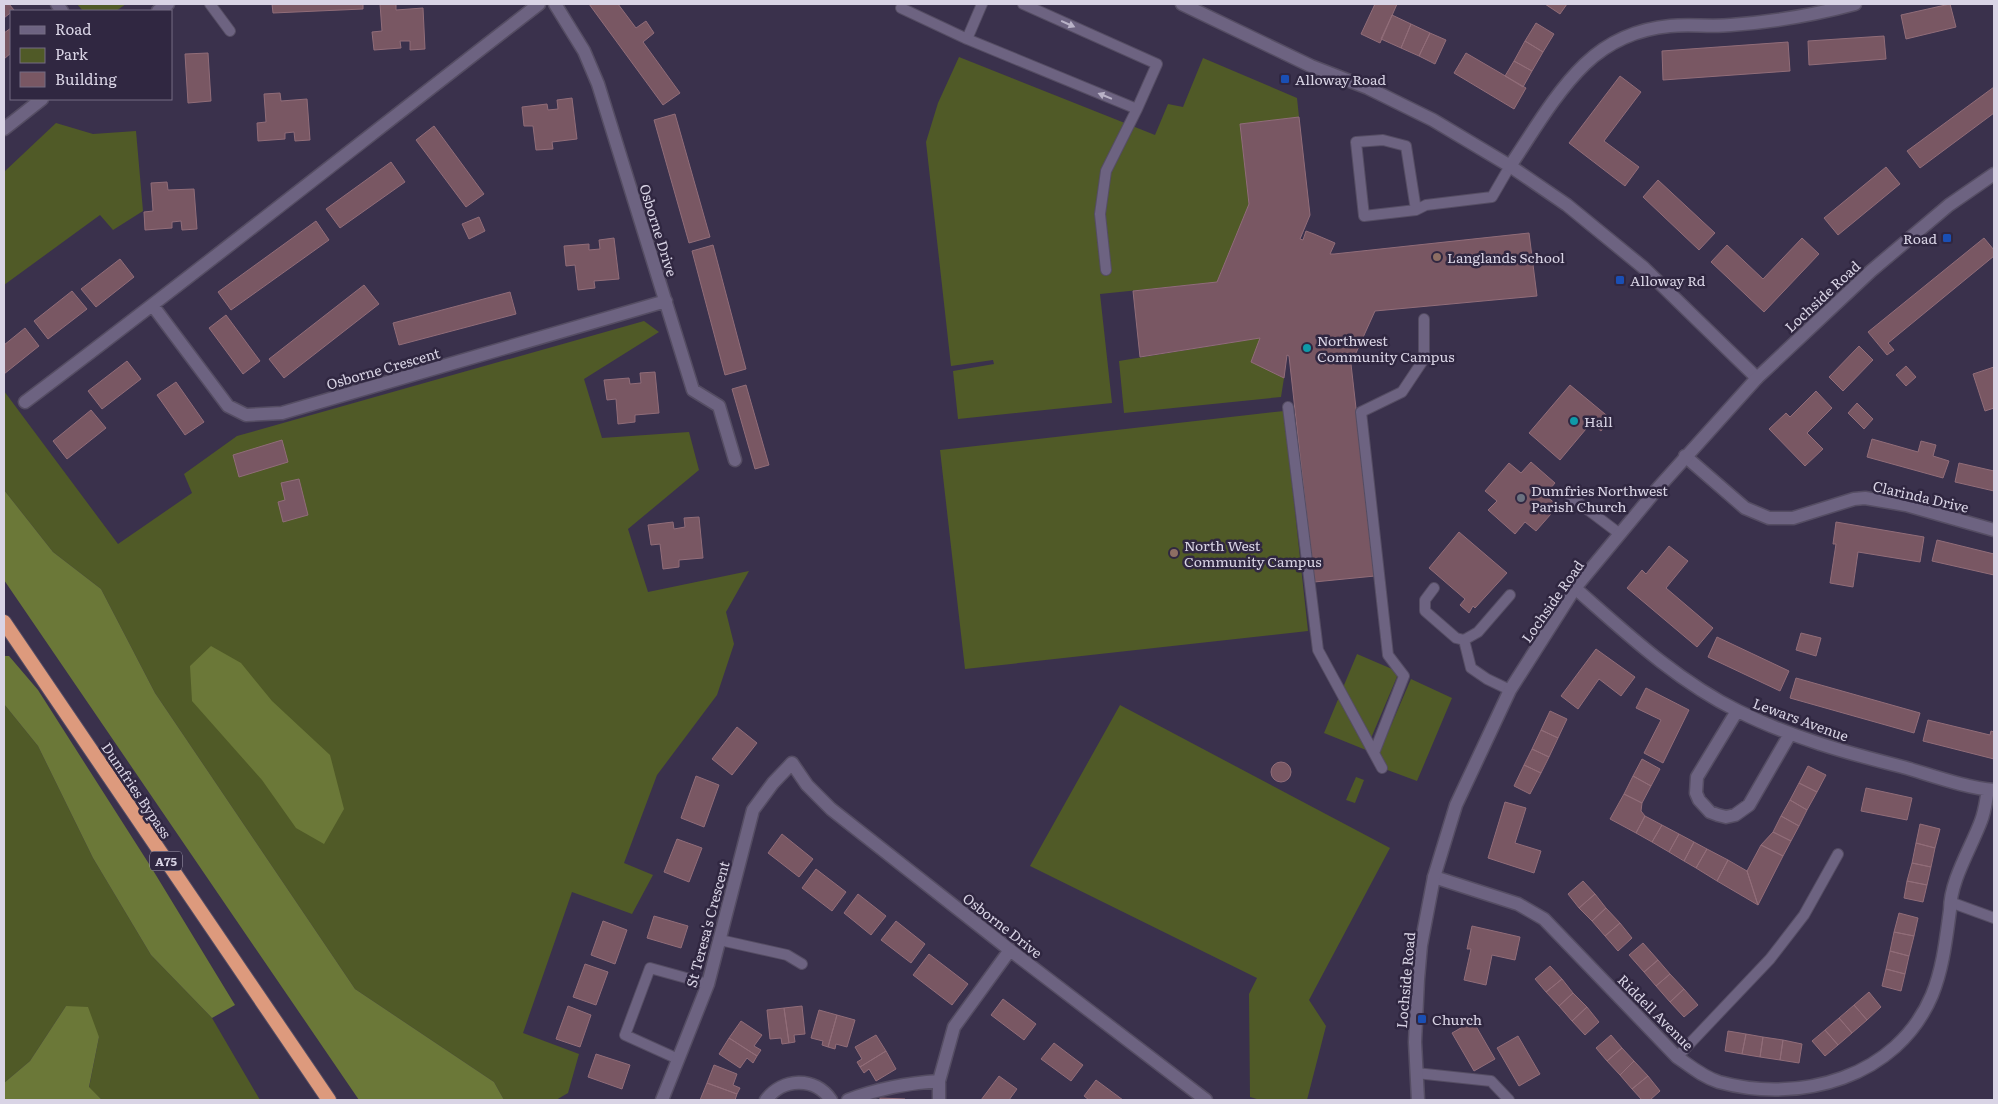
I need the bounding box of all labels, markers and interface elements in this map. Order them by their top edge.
legend [10,10,172,100]
text: Road [55,17,91,40]
one-way arrow [1061,20,1075,28]
text: Park [55,42,89,65]
text: Building [55,67,117,90]
place label: Alloway Road [1295,69,1387,89]
marker: Alloway Road [1279,73,1291,85]
one-way arrow [1098,91,1112,99]
street label: Osborne Drive [635,181,683,279]
place label: Road [1903,228,1937,248]
marker: Road [1941,232,1953,244]
place label: Langlands School [1447,247,1565,267]
marker: Langlands School [1431,251,1443,263]
street label: Lochside Road [1780,255,1864,336]
place label: Alloway Rd [1630,270,1706,290]
marker: Alloway Rd [1614,274,1626,286]
place label: Northwest Community Campus [1317,330,1455,366]
street label: Osborne Crescent [324,342,442,394]
marker: Northwest Community Campus [1301,342,1313,354]
place label: Hall [1584,411,1613,431]
marker: Hall [1568,415,1580,427]
street label: Clarinda Drive [1871,475,1971,517]
place label: Dumfries Northwest Parish Church [1531,480,1668,516]
marker: Dumfries Northwest Parish Church [1515,492,1527,504]
place label: North West Community Campus [1184,535,1322,571]
marker: North West Community Campus [1168,547,1180,559]
street label: Lochside Road [1516,555,1588,646]
street label: Lewars Avenue [1750,692,1852,746]
street label: Dumfries Bypass [97,738,177,842]
road number: A75 [150,851,182,870]
street label: St Teresa's Crescent [680,858,734,989]
street label: Osborne Drive [959,888,1047,962]
street label: Lochside Road [1391,931,1419,1029]
street label: Riddell Avenue [1614,970,1698,1054]
place label: Church [1432,1009,1482,1029]
marker: Church [1416,1013,1428,1025]

